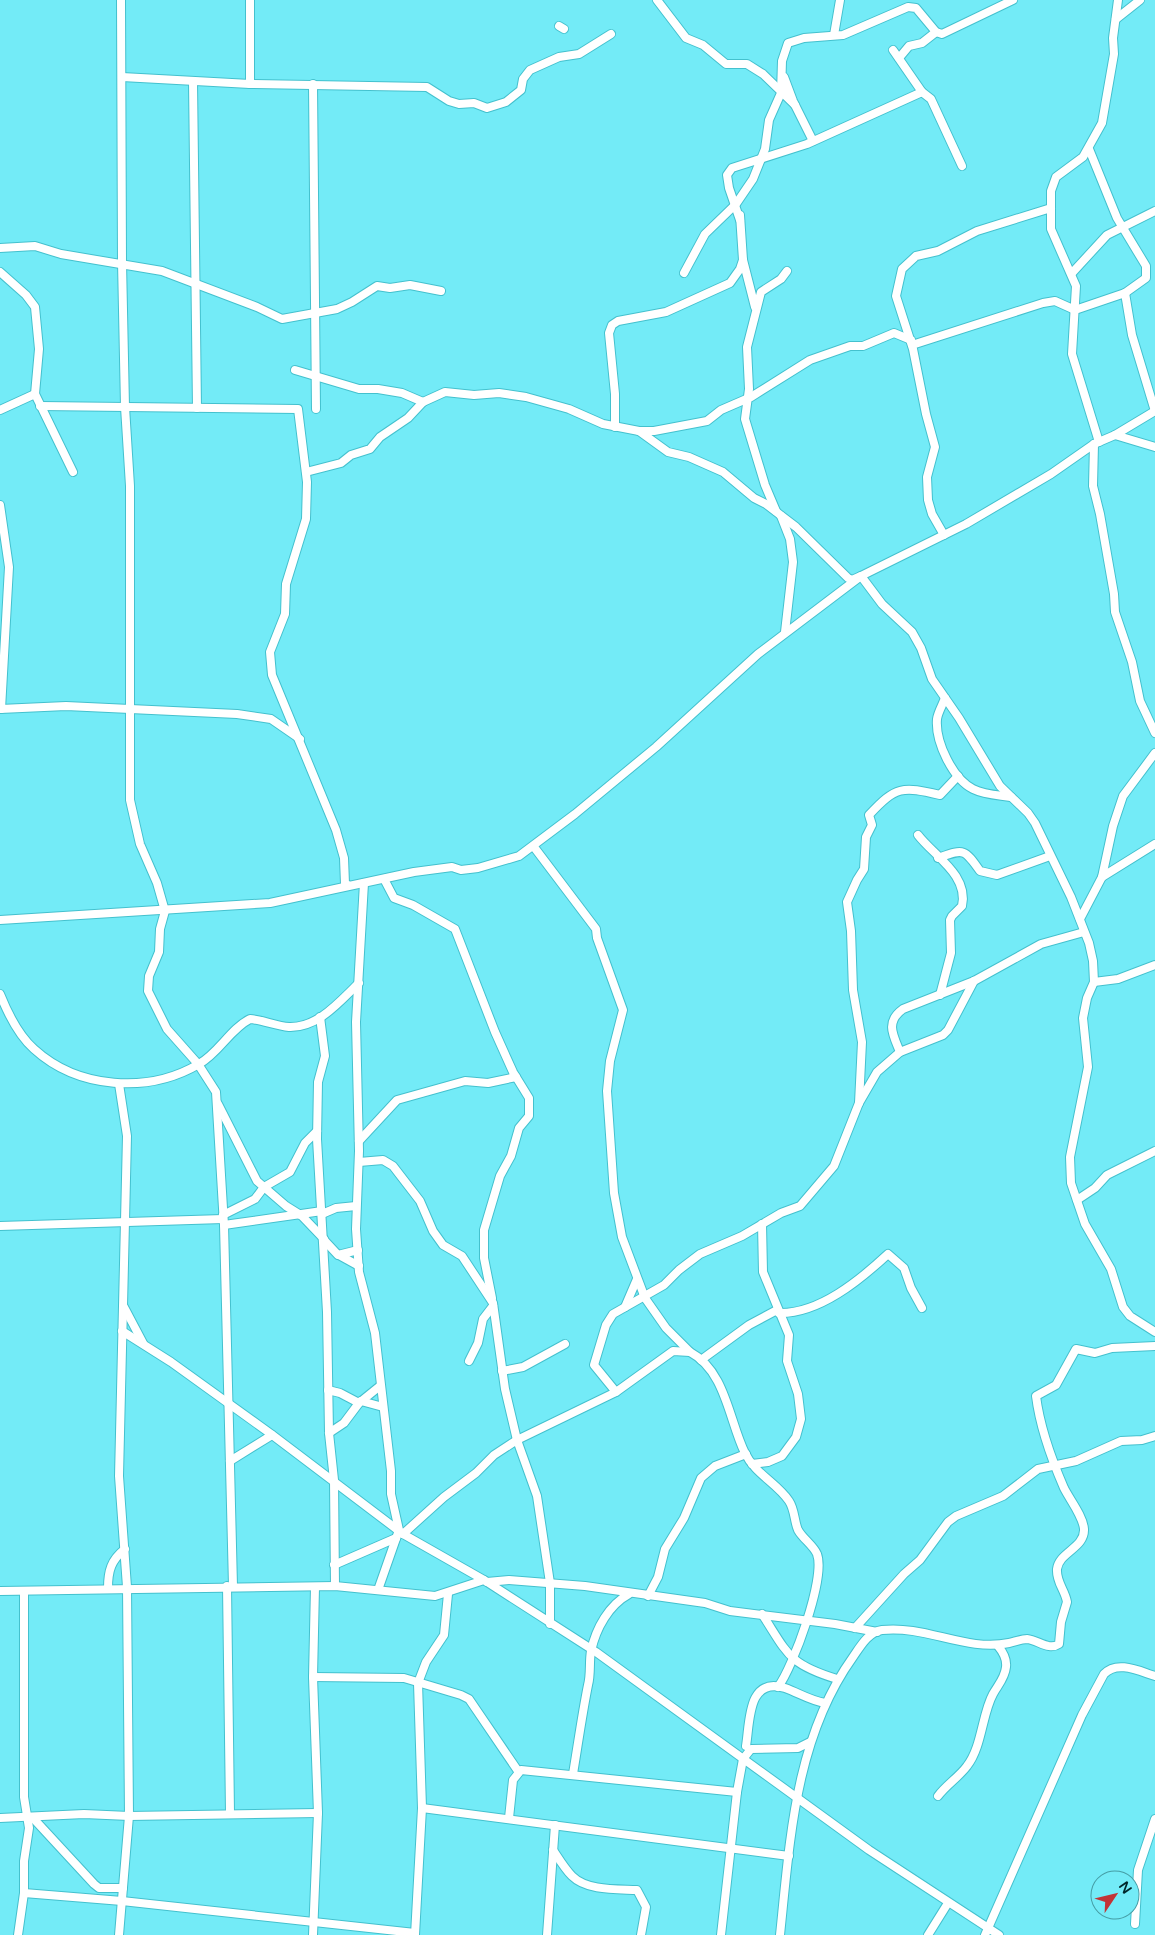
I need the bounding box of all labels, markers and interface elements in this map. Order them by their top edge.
north arrow [1090,1870,1140,1920]
text: N [1115,1878,1135,1897]

